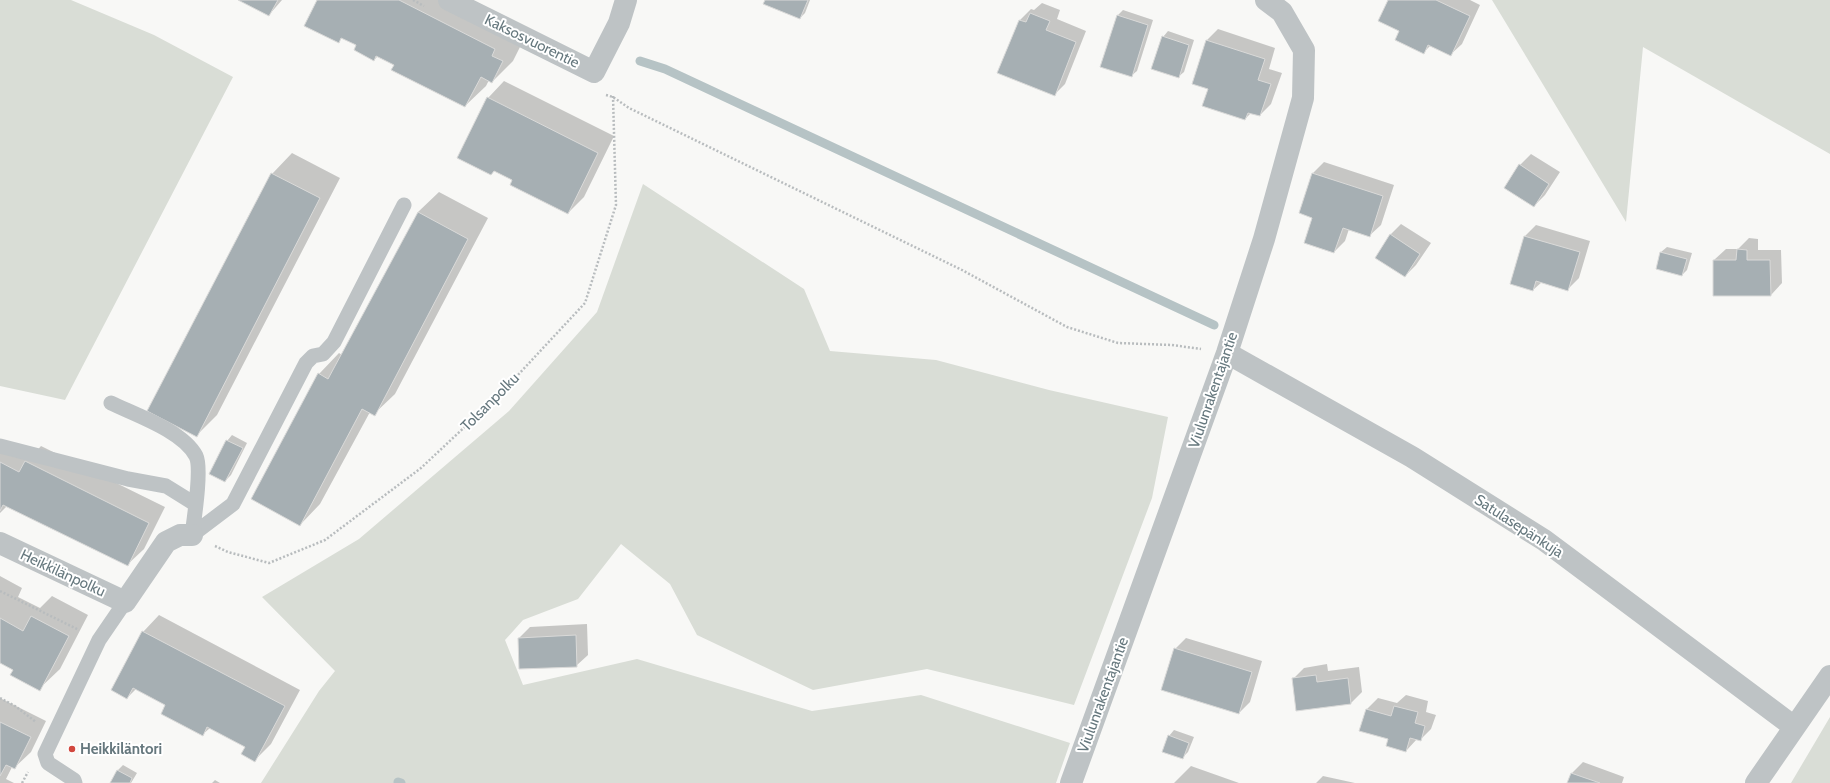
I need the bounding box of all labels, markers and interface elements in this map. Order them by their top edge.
street label: Kaksosvuorentie [482,10,583,72]
street label: Viulunrakentajantie [1185,329,1241,450]
street label: Tolsanpolku [457,369,523,435]
street label: Satulasepänkuja [1471,491,1567,562]
street label: Heikkilänpolku [18,545,108,601]
street label: Viulunrakentajantie [1074,634,1132,755]
place label: Heikkiläntori [80,740,162,758]
marker: Heikkiläntori [67,744,77,754]

